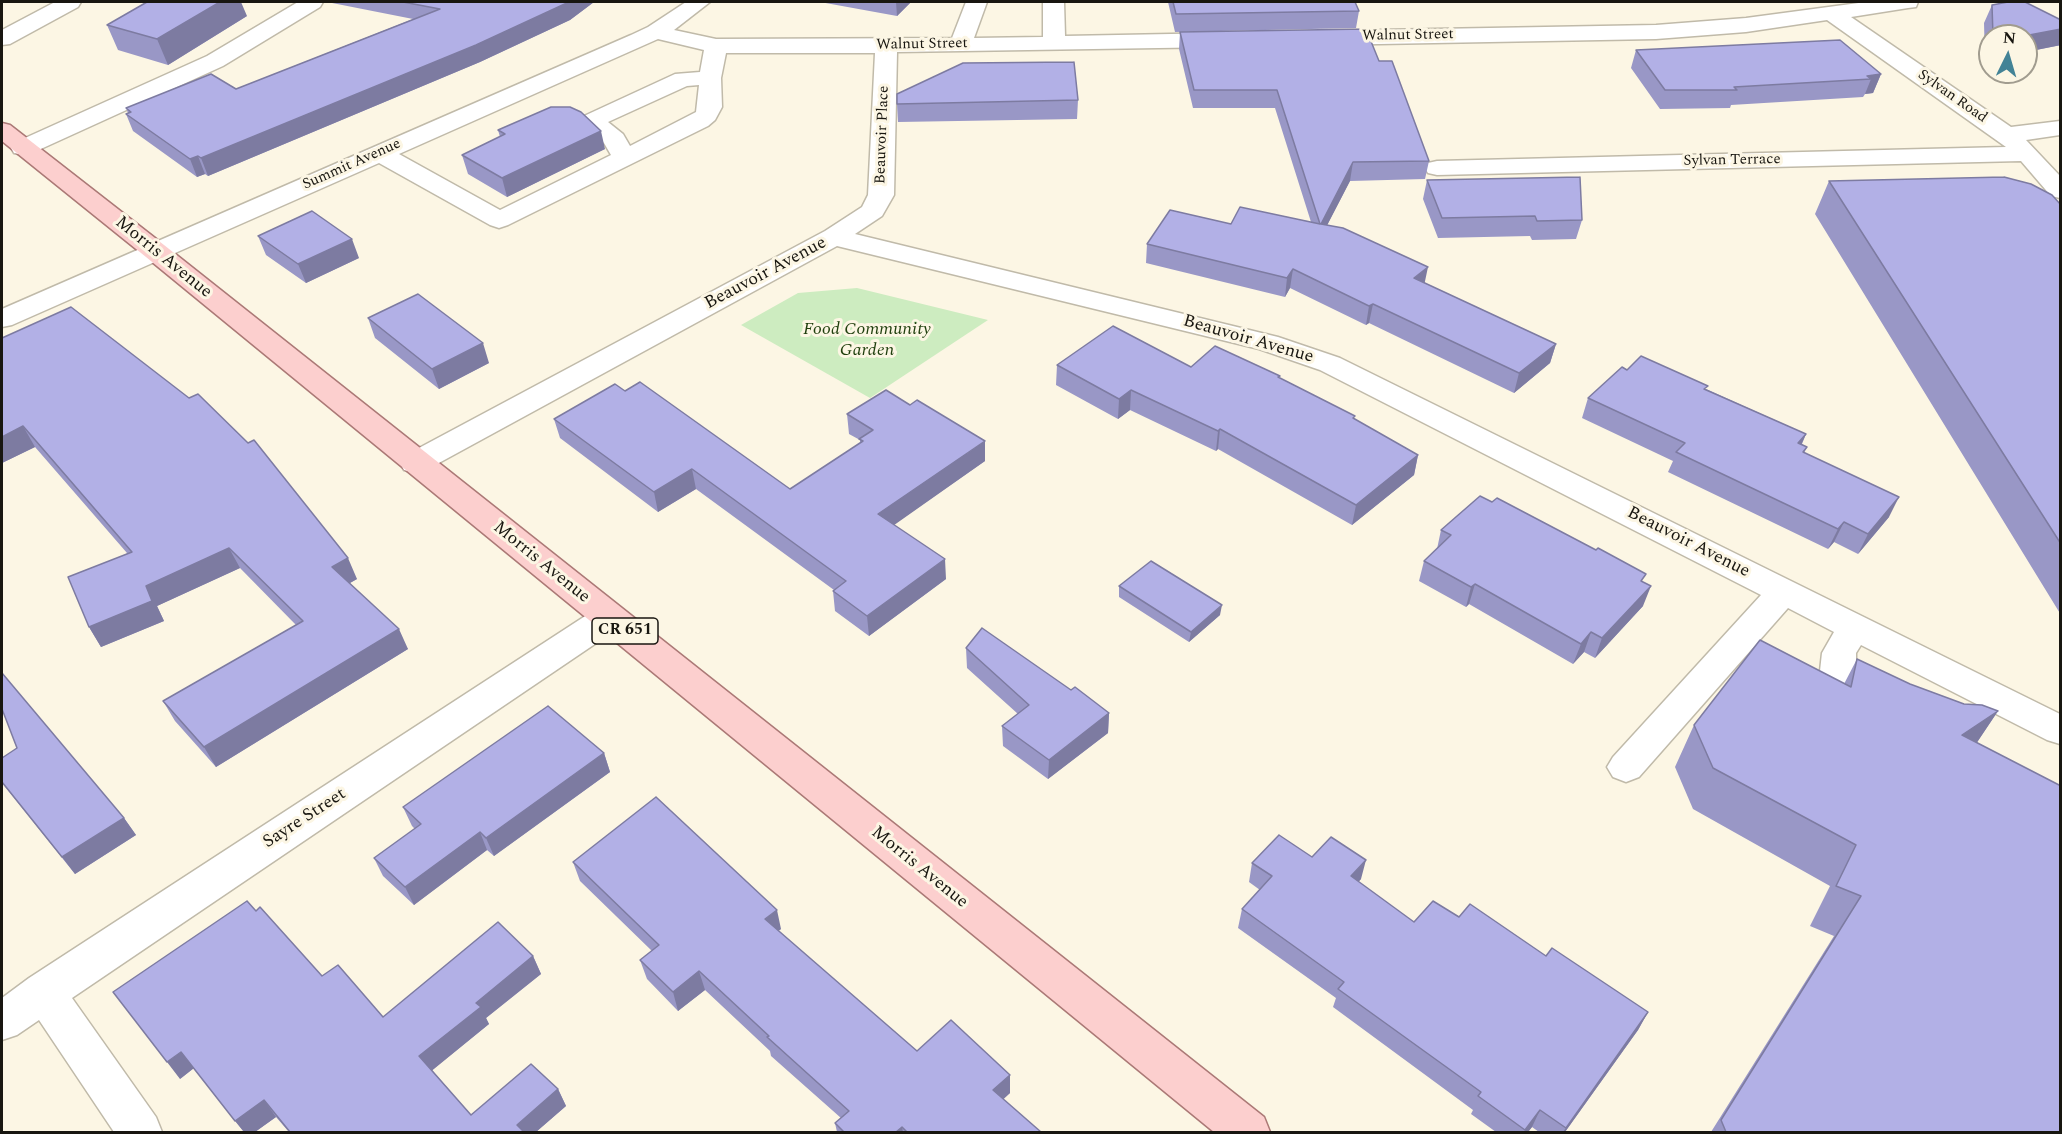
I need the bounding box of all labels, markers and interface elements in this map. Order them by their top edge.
north arrow [1978,24,2038,84]
street label: Walnut Street [1362,26,1454,46]
text: N [2002,26,2017,51]
street label: Walnut Street [876,35,968,55]
street label: Sylvan Road [1914,66,1990,128]
street label: Beauvoir Place [872,85,894,185]
street label: Summit Avenue [300,135,404,195]
street label: Sylvan Terrace [1683,151,1781,171]
street label: Morris Avenue [110,212,216,304]
street label: Beauvoir Avenue [701,233,831,315]
street label: Beauvoir Avenue [1180,311,1316,369]
park label: Food Community Garden [803,319,931,362]
street label: Beauvoir Avenue [1623,503,1753,583]
street label: Morris Avenue [488,517,594,609]
road number: CR 651 [592,618,658,644]
street label: Sayre Street [259,784,351,854]
street label: Morris Avenue [866,822,972,914]

